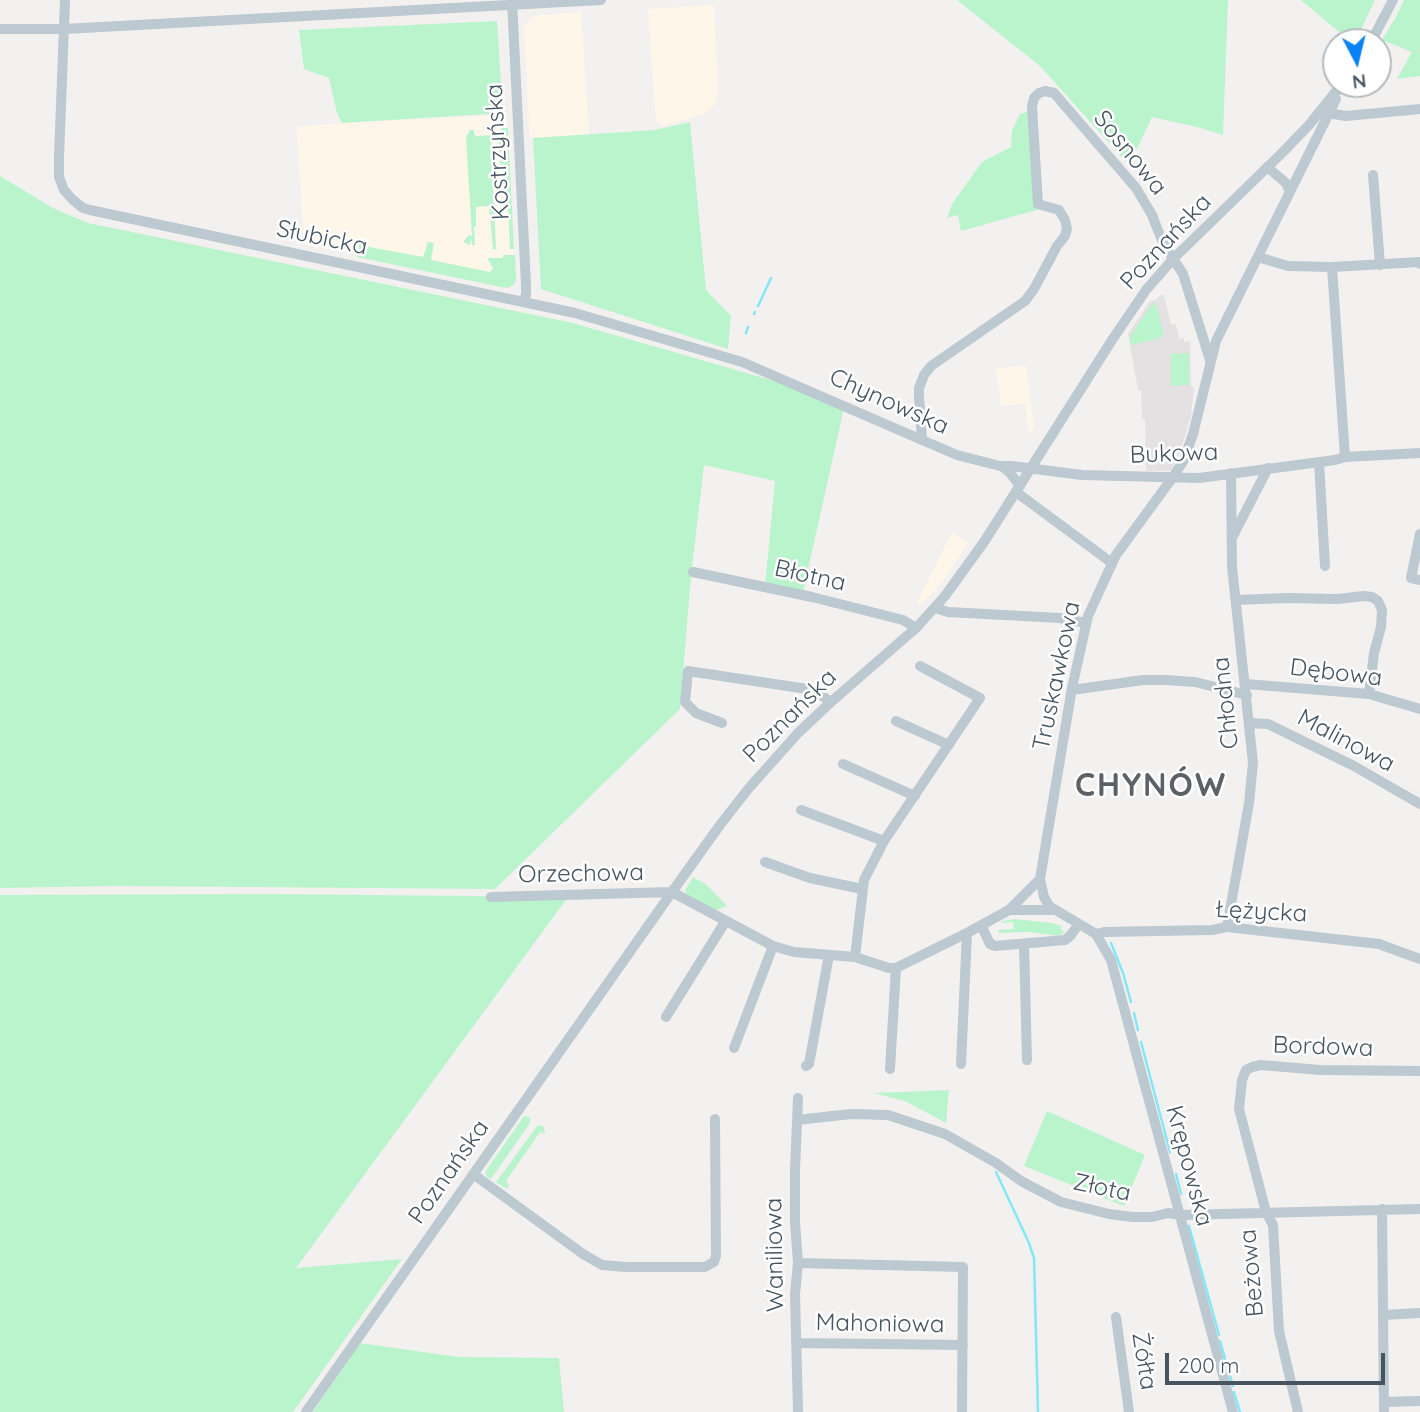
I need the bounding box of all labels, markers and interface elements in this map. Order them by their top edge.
north arrow [1322,28,1392,98]
text: N [1351,69,1368,95]
street label: Kostrzyńska [480,83,516,221]
street label: Sosnowa [1087,105,1173,201]
street label: Poznańska [1114,188,1218,296]
street label: Słubicka [274,214,370,262]
street label: Chynowska [825,363,953,441]
street label: Bukowa [1129,438,1219,470]
street label: Błotna [772,554,848,598]
street label: Truskawkowa [1027,599,1087,753]
street label: Dębowa [1288,653,1384,693]
street label: Chłodna [1207,656,1245,750]
street label: Poznańska [737,663,843,769]
street label: Malinowa [1292,703,1400,779]
district label: CHYNÓW [1076,767,1226,805]
street label: Orzechowa [518,859,644,889]
street label: Łężycka [1214,895,1308,929]
street label: Bordowa [1272,1031,1374,1063]
street label: Krępowska [1159,1102,1219,1230]
street label: Poznańska [403,1114,495,1230]
street label: Złota [1071,1168,1133,1208]
street label: Waniliowa [760,1198,790,1312]
street label: Beżowa [1234,1228,1270,1318]
street label: Mahoniowa [815,1308,945,1340]
street label: Żółta [1125,1330,1163,1392]
scale bar [1168,1338,1388,1382]
text: 200 m [1178,1352,1240,1378]

